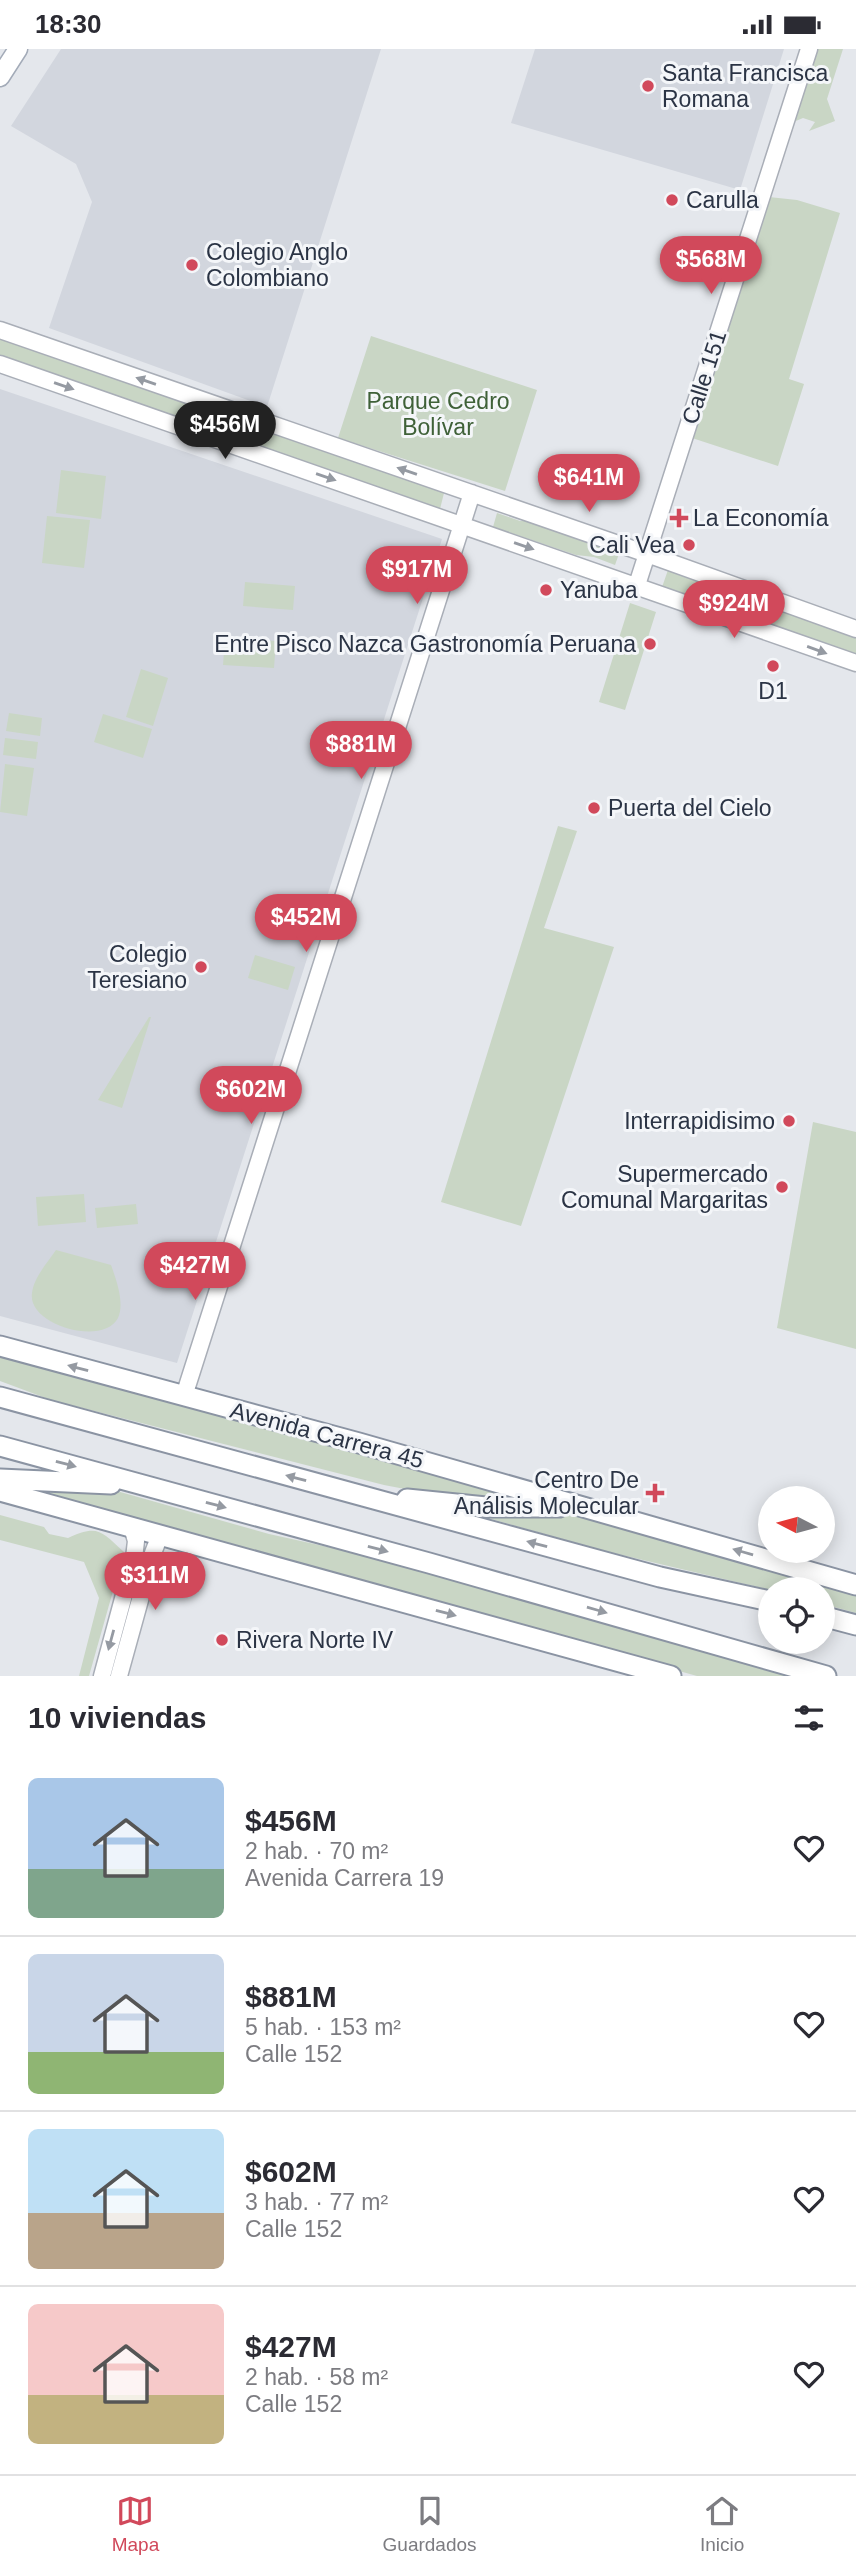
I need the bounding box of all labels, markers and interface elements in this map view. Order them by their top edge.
text: 18:30 [35,9,102,39]
place label: Santa Francisca Romana [662,60,828,112]
marker: Santa Francisca Romana [640,78,656,94]
place label: Carulla [686,187,759,213]
marker: Carulla [664,192,680,208]
pin: $568M [662,237,760,296]
place label: Colegio Anglo Colombiano [206,239,348,291]
text: $568M [676,246,746,272]
marker: Colegio Anglo Colombiano [184,257,200,273]
street label: Calle 151 [677,327,731,427]
one-way arrow [135,375,156,386]
one-way arrow [54,381,75,392]
park label: Parque Cedro Bolívar [366,388,510,440]
pin: $456M [176,401,274,461]
text: $456M [190,411,260,437]
pin: $641M [540,455,638,514]
text: $641M [554,464,624,490]
one-way arrow [397,465,418,476]
one-way arrow [315,472,336,483]
place label: La Economía [693,505,829,531]
marker: La Economía [671,510,687,526]
place label: Cali Vea [589,532,675,558]
marker: Cali Vea [681,537,697,553]
one-way arrow [513,541,534,552]
pin: $917M [368,547,466,606]
text: $917M [382,556,452,582]
place label: Yanuba [560,577,638,603]
pin: $924M [685,581,783,640]
marker: Yanuba [538,582,554,598]
text: $924M [699,590,769,616]
place label: Entre Pisco Nazca Gastronomía Peruana [214,631,636,657]
marker: Entre Pisco Nazca Gastronomía Peruana [642,636,658,652]
one-way arrow [806,644,827,655]
marker: D1 [765,658,781,674]
place label: D1 [758,678,788,704]
pin: $881M [312,721,410,781]
text: $881M [326,731,396,757]
place label: Puerta del Cielo [608,795,772,821]
marker: Puerta del Cielo [586,800,602,816]
pin: $452M [257,895,355,954]
text: $452M [271,904,341,930]
place label: Colegio Teresiano [87,941,187,993]
marker: Colegio Teresiano [193,959,209,975]
pin: $602M [202,1067,300,1126]
text: $602M [216,1076,286,1102]
place label: Interrapidisimo [624,1108,775,1134]
marker: Interrapidisimo [781,1113,797,1129]
place label: Supermercado Comunal Margaritas [561,1161,768,1213]
marker: Supermercado Comunal Margaritas [774,1179,790,1195]
pin: $427M [146,1243,244,1302]
text: $427M [160,1252,230,1278]
one-way arrow [67,1362,89,1373]
street label: Avenida Carrera 45 [228,1397,426,1473]
one-way arrow [55,1459,77,1470]
place label: Centro De Análisis Molecular [454,1467,639,1519]
one-way arrow [285,1472,307,1483]
marker: Centro De Análisis Molecular [645,1483,665,1503]
north arrow [758,1486,835,1563]
map controls [758,1486,835,1654]
one-way arrow [205,1500,227,1511]
one-way arrow [526,1538,548,1549]
one-way arrow [367,1544,389,1555]
one-way arrow [733,1547,754,1557]
pin: $311M [106,1553,204,1612]
text: $311M [120,1562,190,1588]
button: locate [758,1577,835,1654]
one-way arrow [587,1605,609,1616]
one-way arrow [435,1608,457,1619]
place label: Rivera Norte IV [236,1627,394,1653]
one-way arrow [106,1630,116,1651]
marker: Rivera Norte IV [214,1632,230,1648]
icon: filters [790,1699,828,1737]
text: 10 viviendas [28,1701,206,1734]
text: $456M [245,1804,337,1837]
icon: home [84,1806,168,1890]
icon: heart [790,1829,828,1867]
text: 2 hab. · 70 m² [245,1838,388,1864]
text: Avenida Carrera 19 [245,1865,444,1891]
text: $881M [245,1980,337,2013]
icon: home [84,1982,168,2066]
icon: heart [790,2005,828,2043]
text: 5 hab. · 153 m² [245,2014,401,2040]
text: Calle 152 [245,2041,342,2067]
text: $602M [245,2155,337,2188]
icon: home [84,2157,168,2241]
icon: heart [790,2180,828,2218]
text: 3 hab. · 77 m² [245,2189,388,2215]
text: Calle 152 [245,2216,342,2242]
text: $427M [245,2330,337,2363]
icon: home [84,2332,168,2416]
icon: heart [790,2355,828,2393]
text: 2 hab. · 58 m² [245,2364,388,2390]
text: Calle 152 [245,2391,342,2417]
tab: Mapa [112,2492,159,2556]
tab: Guardados [383,2492,477,2556]
tab: Inicio [700,2492,744,2556]

